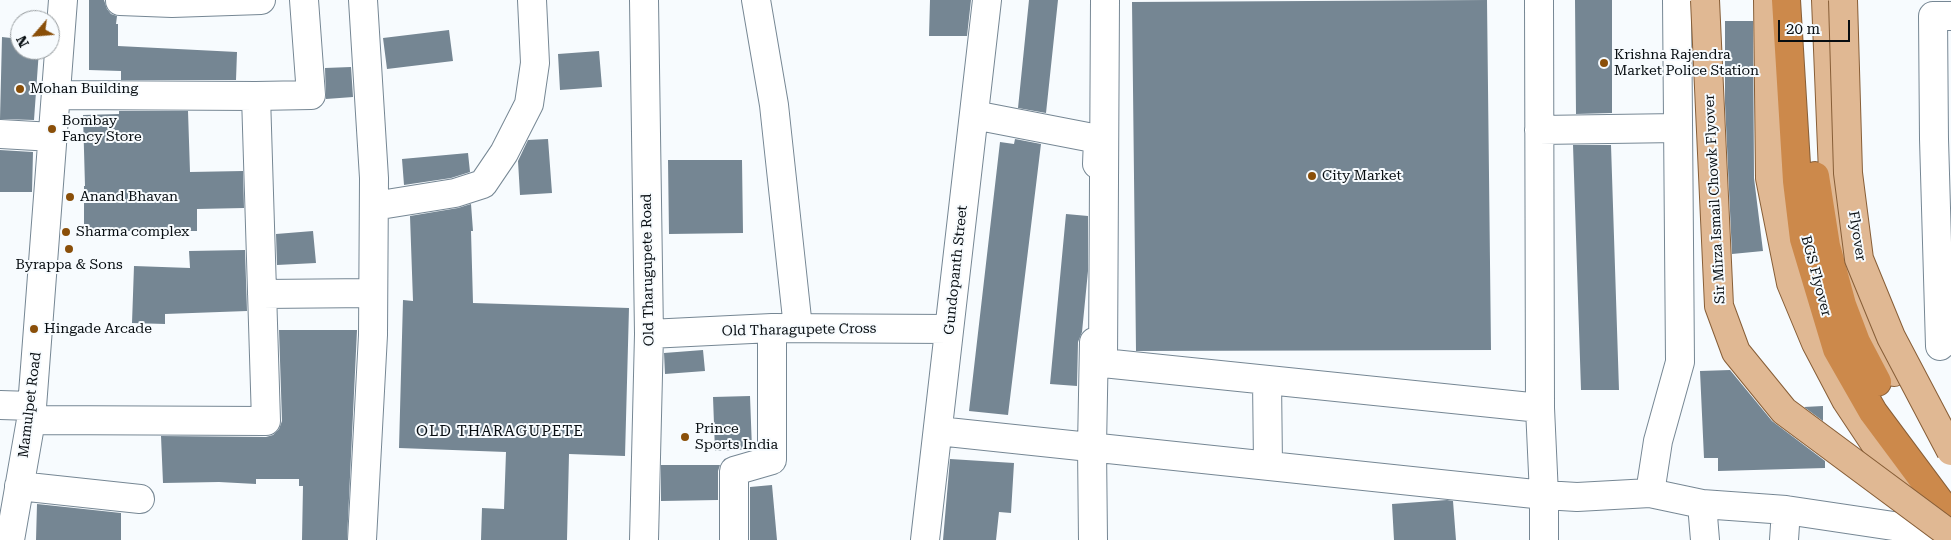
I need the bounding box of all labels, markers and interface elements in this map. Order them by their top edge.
north arrow [10,10,60,60]
scale bar [1781,10,1854,42]
text: 20 m [1786,20,1820,38]
text: N [13,33,32,50]
place label: Krishna Rajendra Market Police Station [1614,47,1759,80]
marker: Krishna Rajendra Market Police Station [1598,57,1610,69]
place label: Mohan Building [30,81,138,97]
marker: Mohan Building [14,83,26,95]
street label: Sir Mirza Ismail Chowk Flyover [1701,94,1729,304]
place label: Bombay Fancy Store [62,113,142,146]
marker: Bombay Fancy Store [46,123,58,135]
place label: City Market [1322,168,1402,184]
marker: City Market [1306,170,1318,182]
place label: Anand Bhavan [80,189,178,205]
marker: Anand Bhavan [64,191,76,203]
street label: Old Tharugupete Road [638,194,658,346]
street label: Gundopanth Street [941,204,971,336]
street label: Flyover [1845,210,1869,262]
place label: Sharma complex [76,224,189,240]
marker: Sharma complex [60,226,72,238]
street label: BGS Flyover [1797,234,1835,318]
marker: Byrappa & Sons [63,243,75,255]
place label: Byrappa & Sons [15,257,123,273]
street label: Old Tharagupete Cross [722,320,876,340]
place label: Hingade Arcade [44,321,152,337]
marker: Hingade Arcade [28,323,40,335]
street label: Mamulpet Road [15,351,45,459]
place label: Prince Sports India [695,421,778,454]
district label: OLD THARAGUPETE [414,423,586,441]
marker: Prince Sports India [679,431,691,443]

